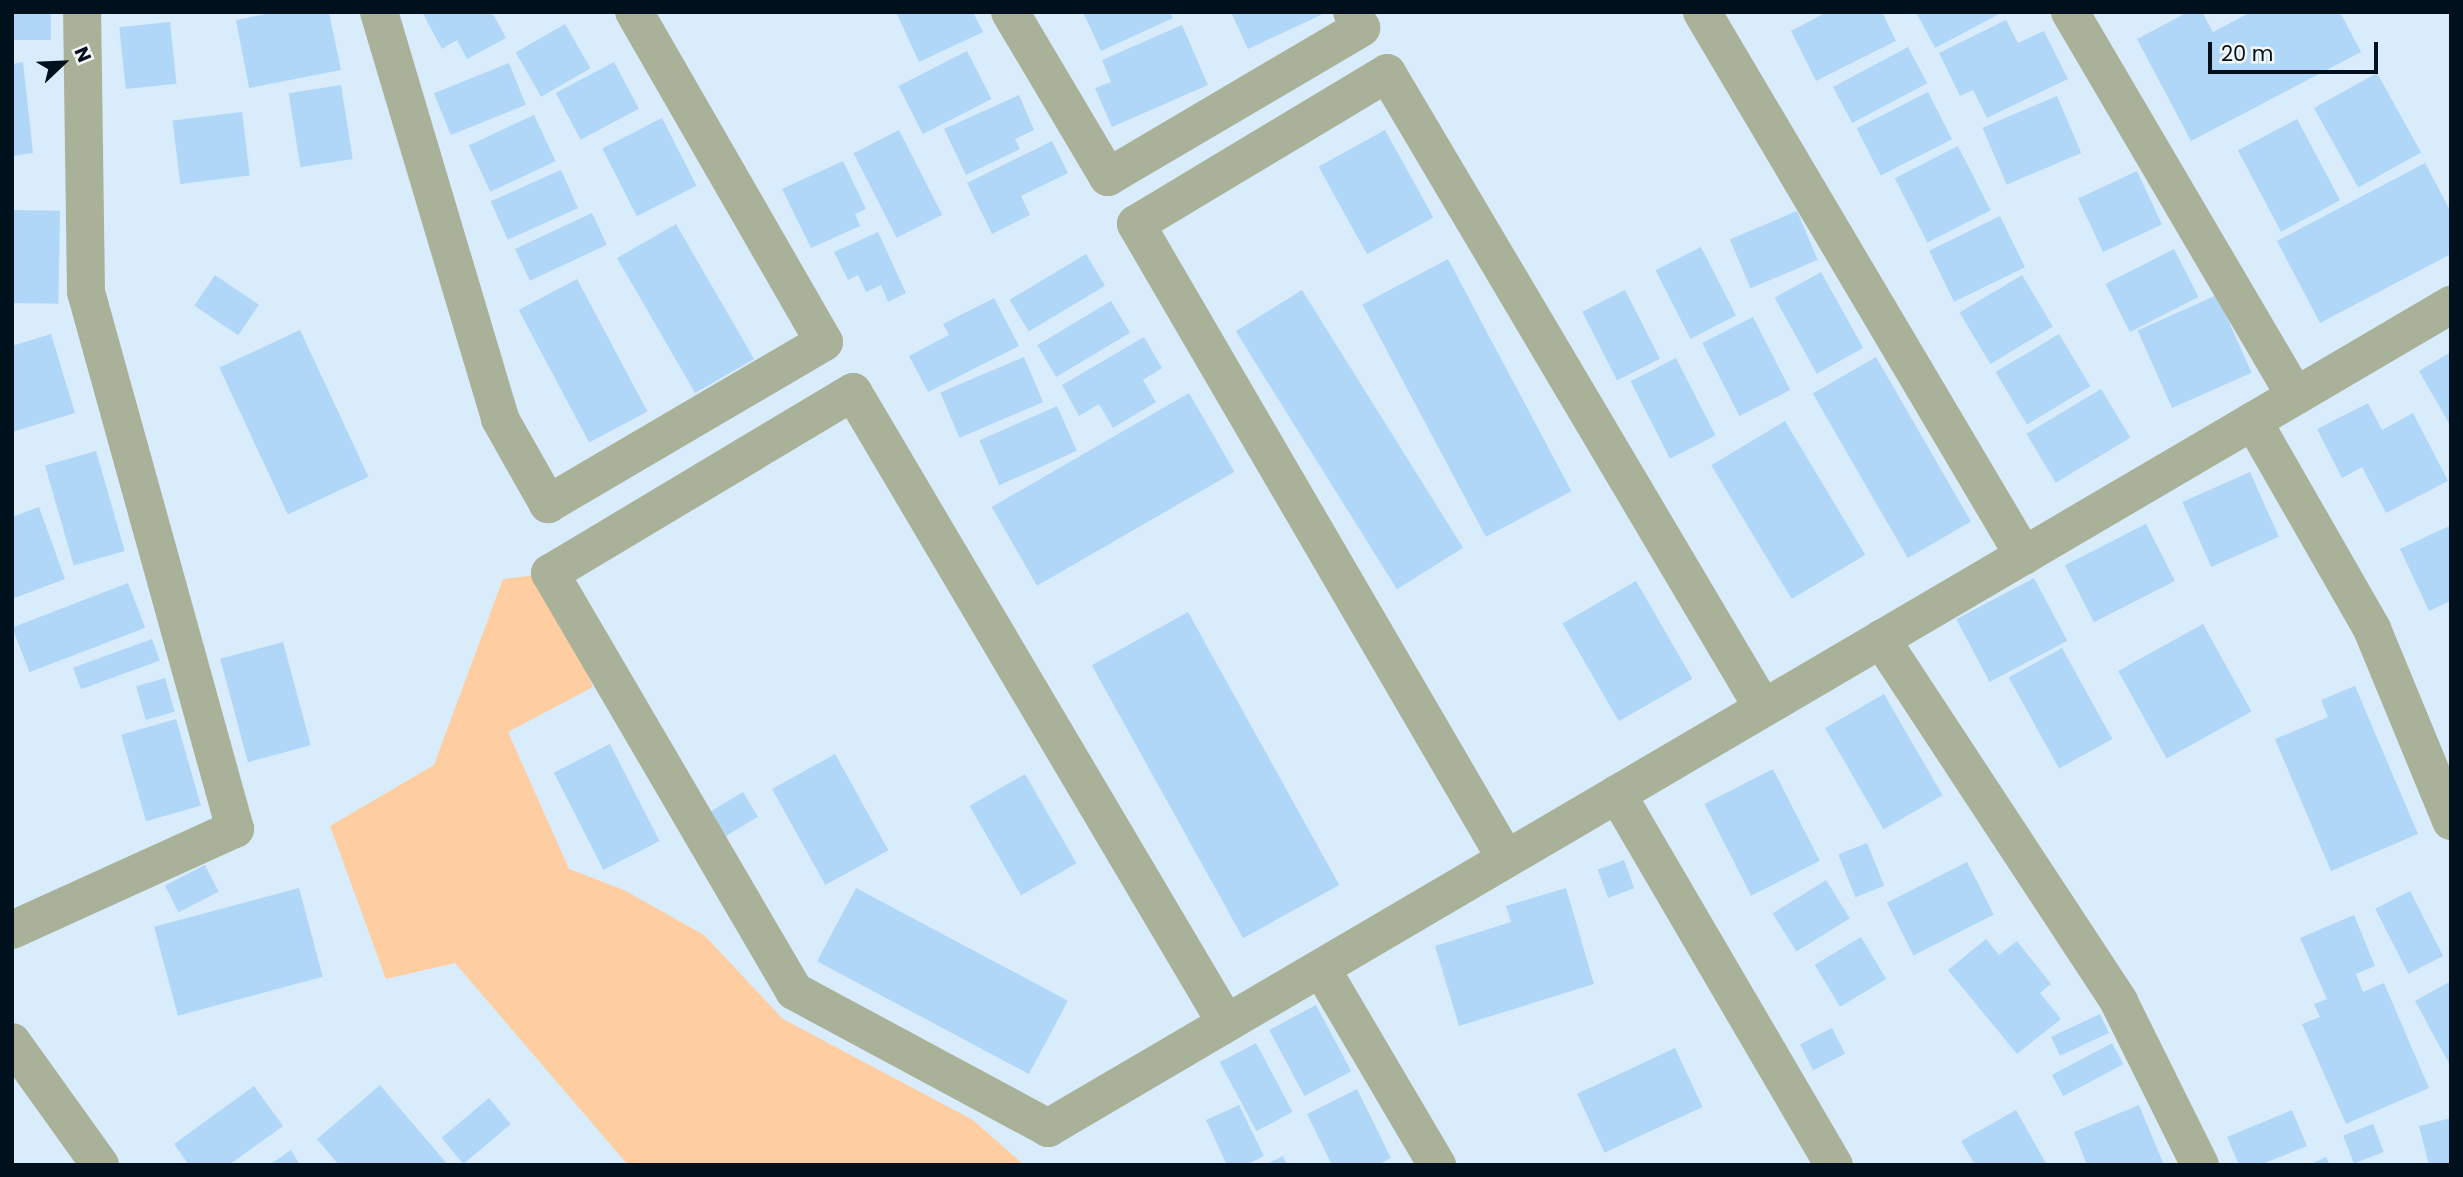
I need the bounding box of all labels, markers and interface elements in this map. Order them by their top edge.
north arrow [28,28,98,98]
scale bar [2211,28,2381,72]
text: 20 m [2221,39,2274,68]
text: N [68,43,98,66]

